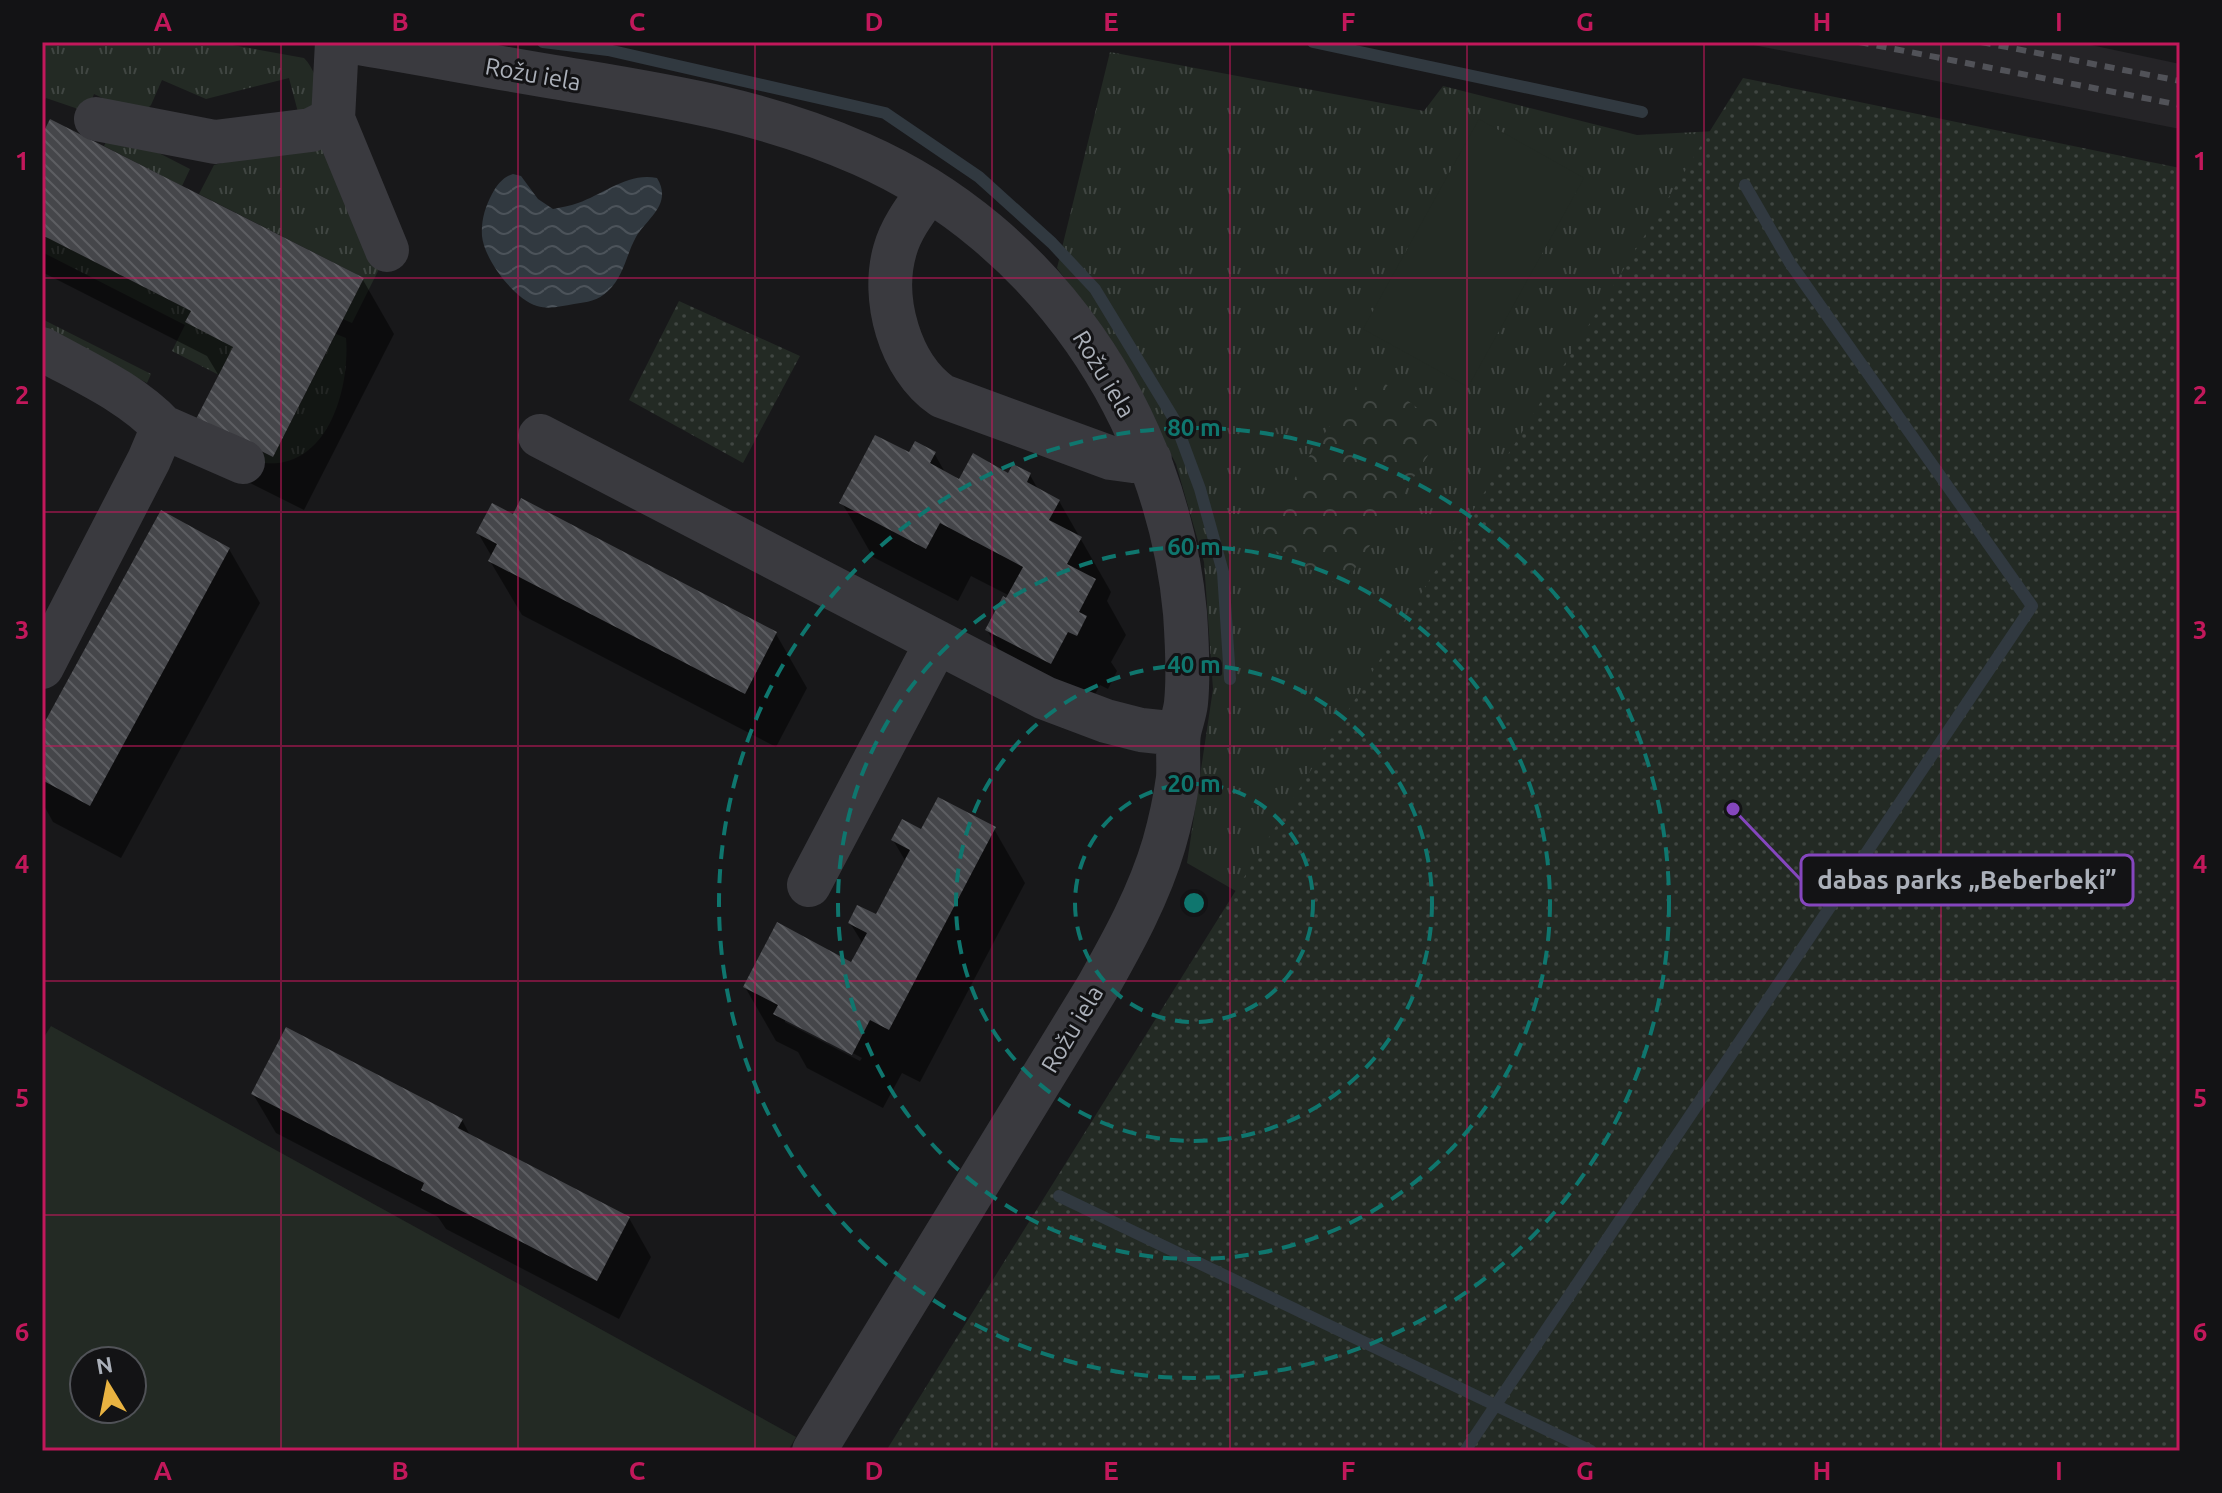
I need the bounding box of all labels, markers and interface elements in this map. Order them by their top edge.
text: A [154,7,173,36]
text: B [391,7,409,36]
text: C [629,7,646,36]
text: D [865,7,883,36]
text: E [1103,7,1119,36]
text: F [1341,7,1355,36]
text: G [1576,7,1594,36]
text: H [1813,7,1831,36]
text: I [2055,7,2063,36]
street label: Rožu iela [483,52,583,96]
text: 1 [15,146,29,175]
text: 1 [2193,146,2207,175]
street label: Rožu iela [1068,326,1140,422]
text: 2 [15,380,29,409]
text: 2 [2193,380,2207,409]
text: 80 m [1167,414,1221,441]
text: 60 m [1167,533,1221,560]
text: 3 [15,615,29,644]
text: 3 [2193,615,2207,644]
text: 40 m [1167,651,1221,678]
text: 20 m [1167,770,1221,797]
text: 4 [15,849,29,878]
text: 4 [2193,849,2207,878]
callout: dabas parks „Beberbeķi” [1801,855,2133,905]
text: dabas parks „Beberbeķi” [1817,865,2117,895]
centre of rings [1180,889,1208,917]
street label: Rožu iela [1036,981,1108,1077]
text: 5 [15,1083,29,1112]
text: 5 [2193,1083,2207,1112]
text: 6 [15,1317,29,1346]
text: 6 [2193,1317,2207,1346]
north arrow [68,1345,148,1425]
text: N [94,1351,115,1379]
text: A [154,1456,173,1485]
text: B [391,1456,409,1485]
text: C [629,1456,646,1485]
text: D [865,1456,883,1485]
text: E [1103,1456,1119,1485]
text: F [1341,1456,1355,1485]
text: G [1576,1456,1594,1485]
text: H [1813,1456,1831,1485]
text: I [2055,1456,2063,1485]

